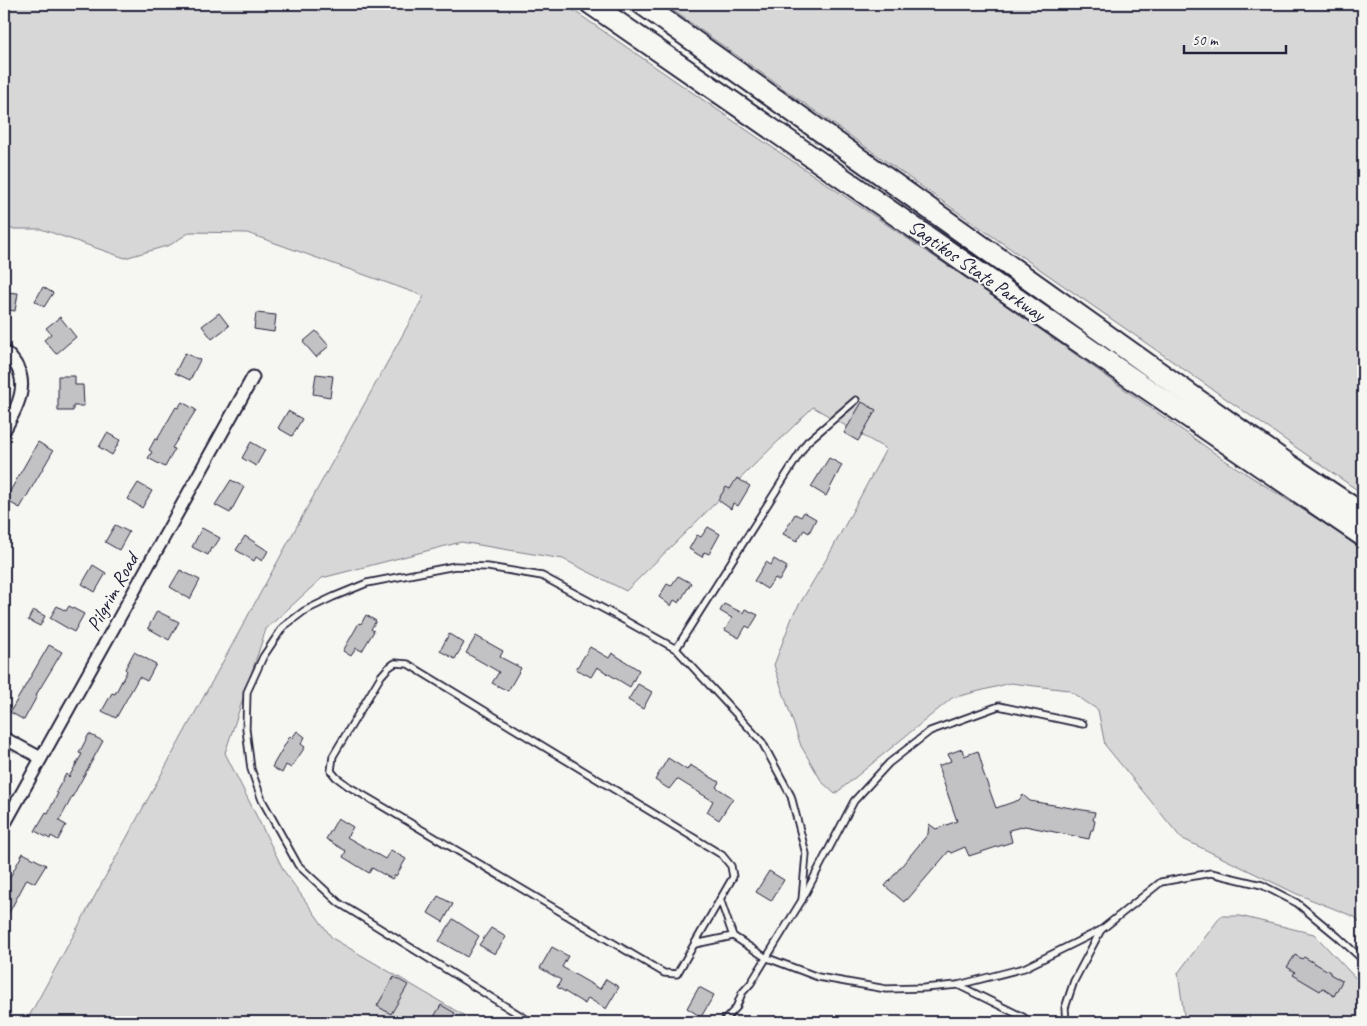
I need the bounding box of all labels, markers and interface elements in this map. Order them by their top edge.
scale bar [1184,22,1287,54]
text: 50 m [1192,31,1219,50]
street label: Sagtikos State Parkway [903,214,1052,328]
street label: Pilgrim Road [81,546,145,635]

